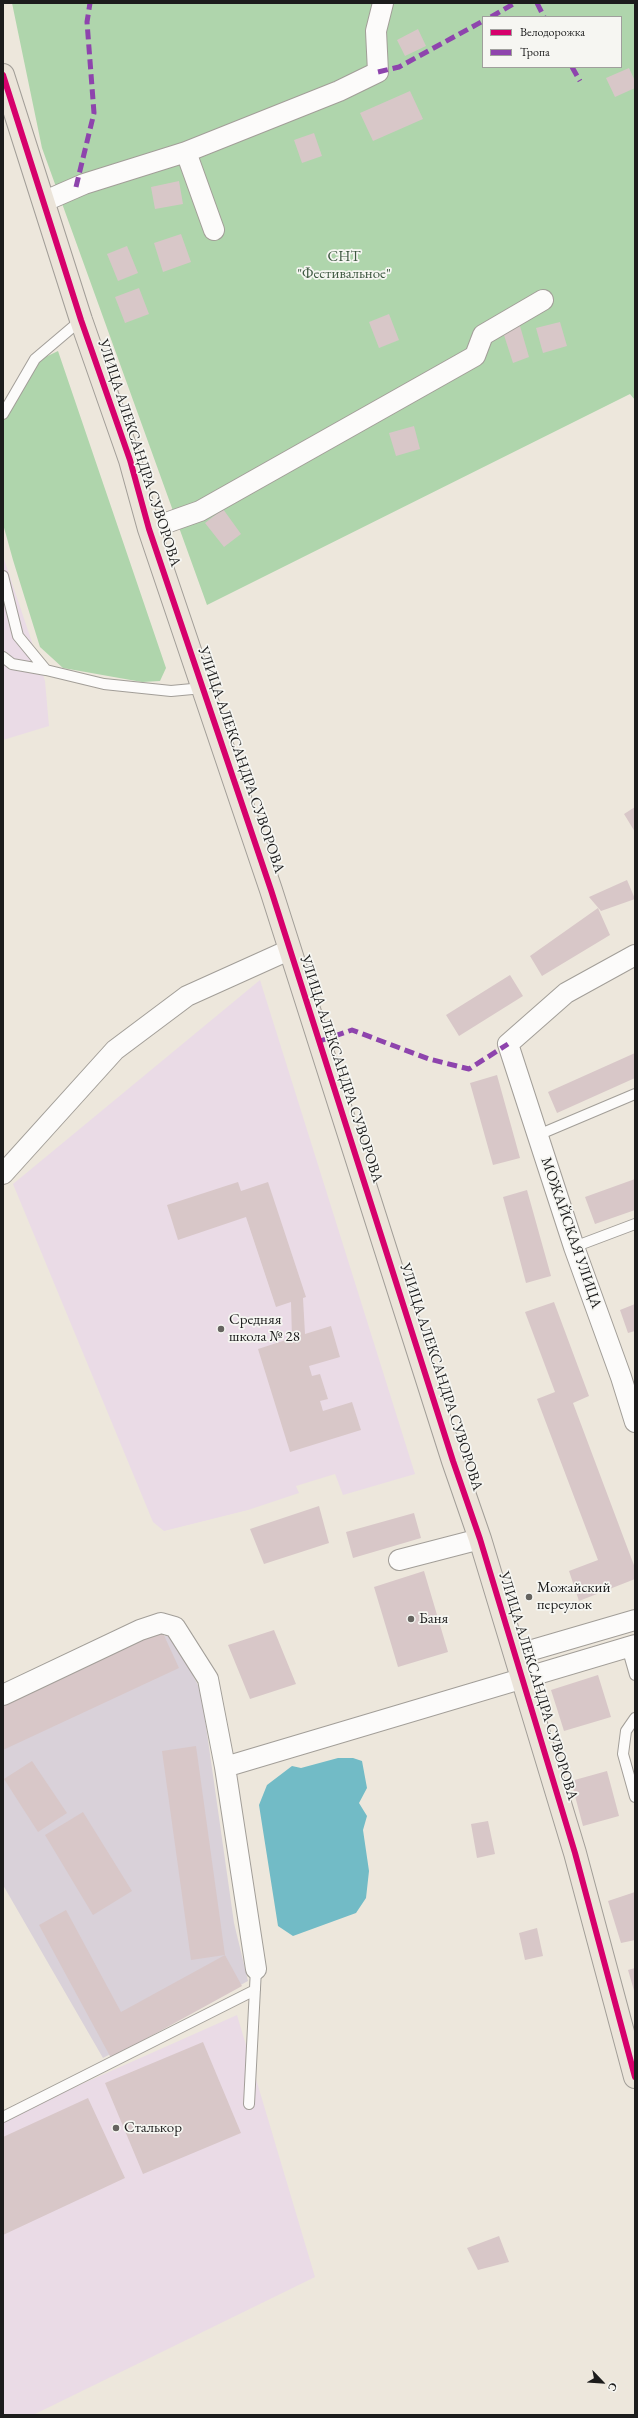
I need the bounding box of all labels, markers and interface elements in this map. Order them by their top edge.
legend [482,16,622,68]
text: Велодорожка [520,24,585,40]
text: Тропа [520,44,550,60]
park label: СНТ "Фестивальное" [297,248,391,283]
street label: УЛИЦА АЛЕКСАНДРА СУВОРОВА [94,337,184,569]
street label: УЛИЦА АЛЕКСАНДРА СУВОРОВА [194,644,288,876]
street label: УЛИЦА АЛЕКСАНДРА СУВОРОВА [296,953,386,1185]
street label: МОЖАЙСКАЯ УЛИЦА [537,1155,605,1311]
street label: УЛИЦА АЛЕКСАНДРА СУВОРОВА [396,1261,486,1493]
place label: Средняя школа № 28 [229,1311,300,1346]
marker: Средняя школа № 28 [216,1324,226,1334]
street label: УЛИЦА АЛЕКСАНДРА СУВОРОВА [495,1569,581,1803]
place label: Можайский переулок [537,1579,610,1614]
marker: Можайский переулок [524,1592,534,1602]
place label: Баня [419,1610,448,1628]
marker: Баня [406,1614,416,1624]
place label: Сталькор [124,2119,182,2137]
marker: Сталькор [111,2123,121,2133]
north arrow [582,2362,622,2402]
text: С [605,2381,621,2394]

